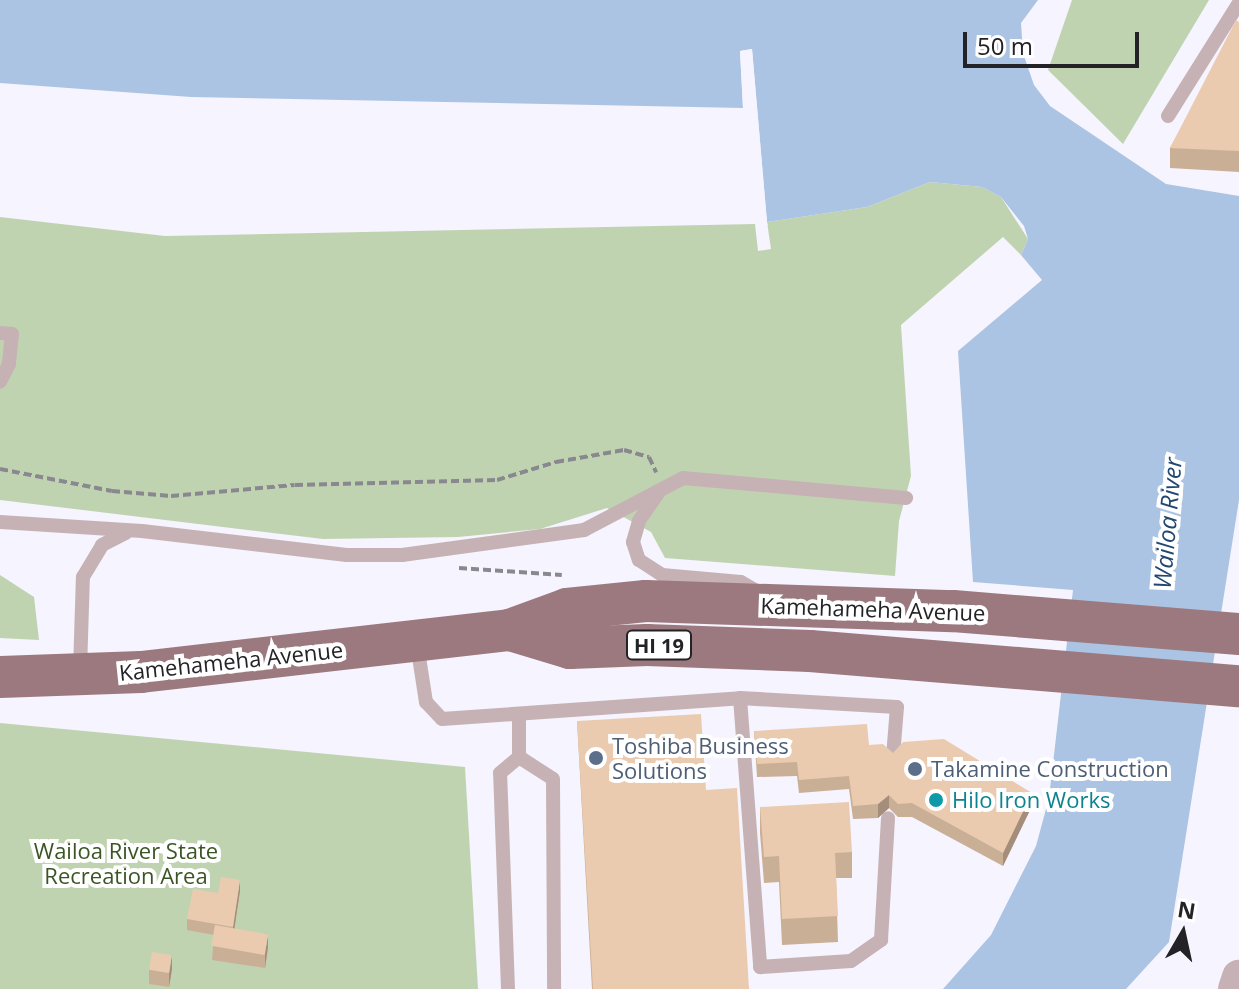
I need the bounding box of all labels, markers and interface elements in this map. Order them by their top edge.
scale bar [967,16,1143,66]
text: 50 m [977,29,1033,62]
water label: Wailoa River [1147,456,1187,590]
street label: Kamehameha Avenue [760,592,986,626]
road number: HI 19 [625,629,693,661]
street label: Kamehameha Avenue [118,636,344,686]
place label: Toshiba Business Solutions [612,732,789,784]
marker: Toshiba Business Solutions [587,749,605,767]
place label: Takamine Construction [931,756,1169,782]
marker: Takamine Construction [906,760,924,778]
place label: Hilo Iron Works [952,787,1110,813]
marker: Hilo Iron Works [927,791,945,809]
park label: Wailoa River State Recreation Area [34,837,218,888]
north arrow [1143,893,1223,973]
text: N [1176,893,1198,926]

